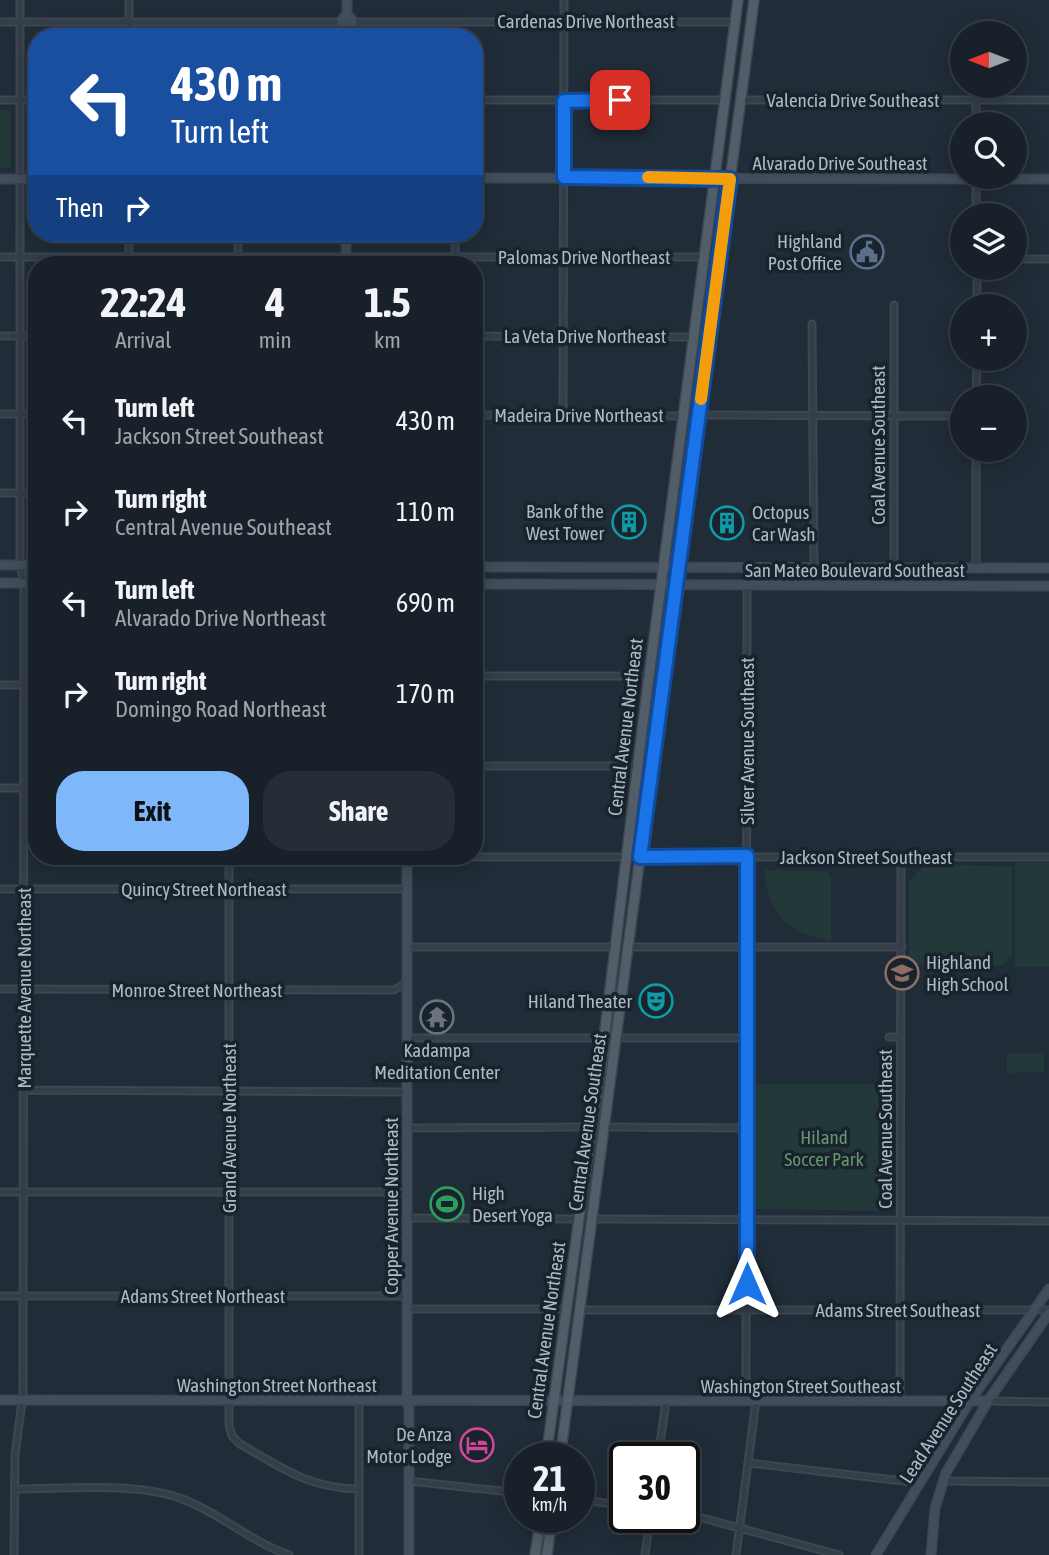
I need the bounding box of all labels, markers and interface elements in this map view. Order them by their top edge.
street label: Cardenas Drive Northeast [497,10,675,32]
north arrow [950,21,1027,98]
map controls [950,21,1027,462]
text: 430 m [171,55,282,111]
icon: left [56,56,147,147]
pin [590,70,650,130]
icon: arrive [601,81,639,119]
street label: Valencia Drive Southeast [767,89,940,111]
button: search [950,112,1027,189]
text: Turn left [171,113,269,150]
street label: Alvarado Drive Southeast [752,152,928,174]
icon: right [118,189,156,227]
text: Then [56,193,104,223]
button: layers [950,203,1027,280]
place label: Highland Post Office [768,230,842,274]
public building icon: Highland Post Office [848,233,886,271]
street label: Palomas Drive Northeast [498,246,670,268]
text: 22:24 [100,278,187,326]
text: 4 [265,278,285,326]
text: 1.5 [364,278,411,326]
button: + [950,294,1027,371]
street label: La Veta Drive Northeast [504,325,666,347]
text: Arrival [115,327,171,353]
text: min [259,327,292,353]
text: km [374,327,401,353]
street label: Coal Avenue Southeast [867,365,889,525]
button: − [950,385,1027,462]
text: Turn left [115,393,195,423]
icon: left [56,402,94,440]
street label: Madeira Drive Northeast [494,404,664,426]
text: 430 m [396,406,455,436]
text: Jackson Street Southeast [115,423,324,449]
text: Turn right [115,484,206,514]
icon: right [56,493,94,531]
text: 110 m [396,497,455,527]
place label: Bank of the West Tower [526,500,604,544]
place label: Octopus Car Wash [752,501,816,545]
building icon: Bank of the West Tower [610,503,648,541]
building icon: Octopus Car Wash [708,504,746,542]
text: Central Avenue Southeast [115,514,332,540]
street label: San Mateo Boulevard Southeast [745,559,965,581]
text: Turn left [115,575,195,605]
icon: left [56,584,94,622]
text: 690 m [396,588,455,618]
text: Alvarado Drive Northeast [115,605,326,631]
street label: Central Avenue Northeast [603,637,647,817]
street label: Silver Avenue Southeast [736,657,758,825]
text: Turn right [115,666,206,696]
icon: right [56,675,94,713]
text: 170 m [396,679,455,709]
text: Domingo Road Northeast [115,696,327,722]
button: Exit [56,771,249,851]
button: Share [263,771,455,851]
street label: Jackson Street Southeast [780,846,952,868]
street label: Quincy Street Northeast [121,878,287,900]
street label: Marquette Avenue Northeast [13,887,35,1089]
place label: Highland High School [926,951,1009,995]
school or university icon: Highland High School [883,954,921,992]
street label: Monroe Street Northeast [112,979,282,1001]
theatre icon: Hiland Theater [637,982,675,1020]
place label: Hiland Theater [528,990,632,1012]
temple icon: Kadampa Meditation Center [418,998,456,1036]
street label: Central Avenue Southeast [564,1032,610,1212]
place label: Kadampa Meditation Center [374,1039,500,1083]
street label: Grand Avenue Northeast [218,1043,240,1213]
street label: Coal Avenue Southeast [874,1049,896,1209]
street label: Copper Avenue Northeast [380,1117,402,1295]
park label: Hiland Soccer Park [784,1126,864,1170]
place label: High Desert Yoga [472,1182,553,1226]
sports icon: High Desert Yoga [428,1185,466,1223]
street label: Central Avenue Northeast [523,1240,569,1420]
position arrow [710,1247,784,1321]
street label: Adams Street Northeast [121,1285,285,1307]
street label: Adams Street Southeast [816,1299,980,1321]
street label: Lead Avenue Southeast [895,1339,1001,1487]
street label: Washington Street Northeast [177,1374,377,1396]
street label: Washington Street Southeast [701,1375,901,1397]
place label: De Anza Motor Lodge [366,1423,452,1467]
hotel icon: De Anza Motor Lodge [458,1426,496,1464]
speed limit sign: 30 [609,1442,700,1533]
text: 21 [533,1458,566,1498]
text: km/h [532,1494,567,1515]

